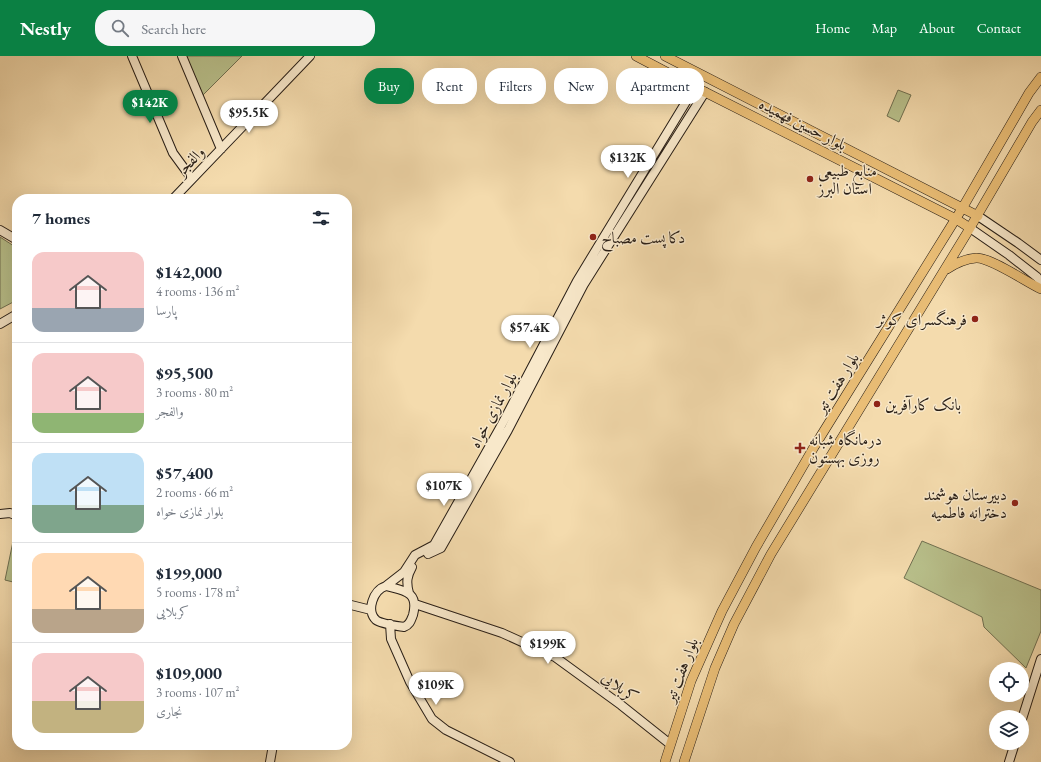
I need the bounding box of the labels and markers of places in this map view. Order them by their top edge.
pin: $142K [122,90,178,124]
pin: $95.5K [216,100,282,134]
pin: $132K [600,145,656,179]
place label: منابع طبیعی استان البرز [816,160,877,199]
marker: منابع طبیعی استان البرز [805,174,815,184]
place label: دکا پست مصباح [601,227,685,252]
marker: دکا پست مصباح [588,232,598,242]
place label: فرهنگسرای کوثر [875,309,967,330]
marker: فرهنگسرای کوثر [970,314,980,324]
pin: $57.4K [497,315,563,349]
place label: بانک کارآفرین [885,394,961,415]
marker: بانک کارآفرین [872,399,882,409]
place label: درمانگاه شبانه روزی بهستون [809,429,882,468]
marker: درمانگاه شبانه روزی بهستون [794,442,806,454]
pin: $107K [416,473,472,507]
place label: دبیرستان هوشمند دخترانه فاطمیه [924,484,1007,523]
marker: دبیرستان هوشمند دخترانه فاطمیه [1010,498,1020,508]
pin: $199K [520,631,576,665]
pin: $109K [408,672,464,706]

